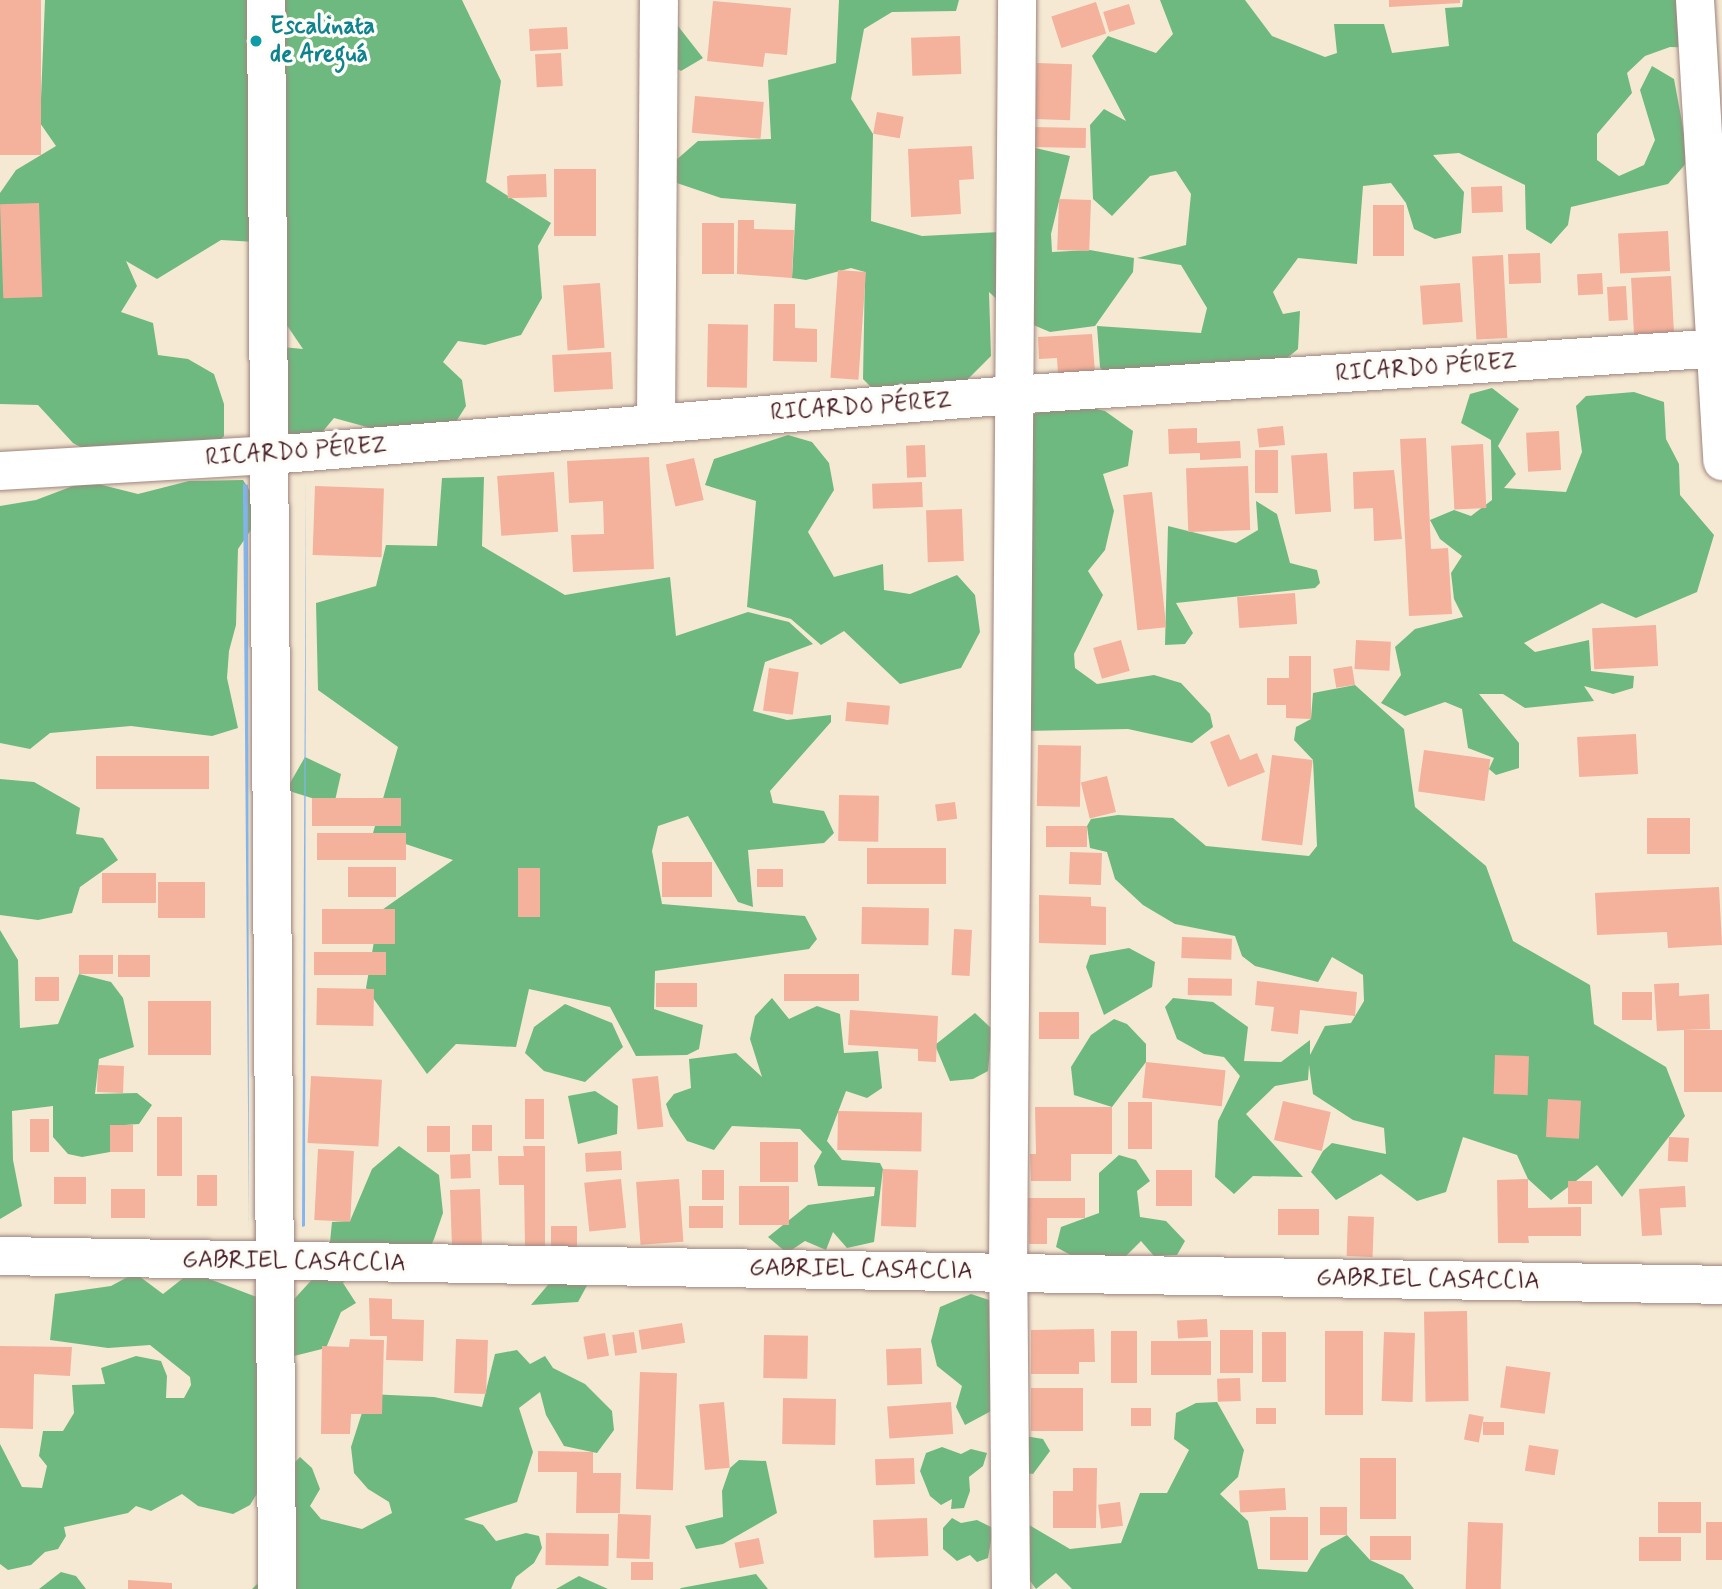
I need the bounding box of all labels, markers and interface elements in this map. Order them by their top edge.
place label: Escalinata de Areguá [270,13,375,69]
marker: Escalinata de Areguá [248,33,264,49]
street label: RICARDO PÉREZ [1334,347,1518,389]
street label: RICARDO PÉREZ [769,386,953,428]
street label: RICARDO PÉREZ [204,431,388,473]
street label: GABRIEL CASACCIA [180,1246,408,1278]
street label: GABRIEL CASACCIA [747,1254,975,1286]
street label: GABRIEL CASACCIA [1314,1264,1542,1296]

